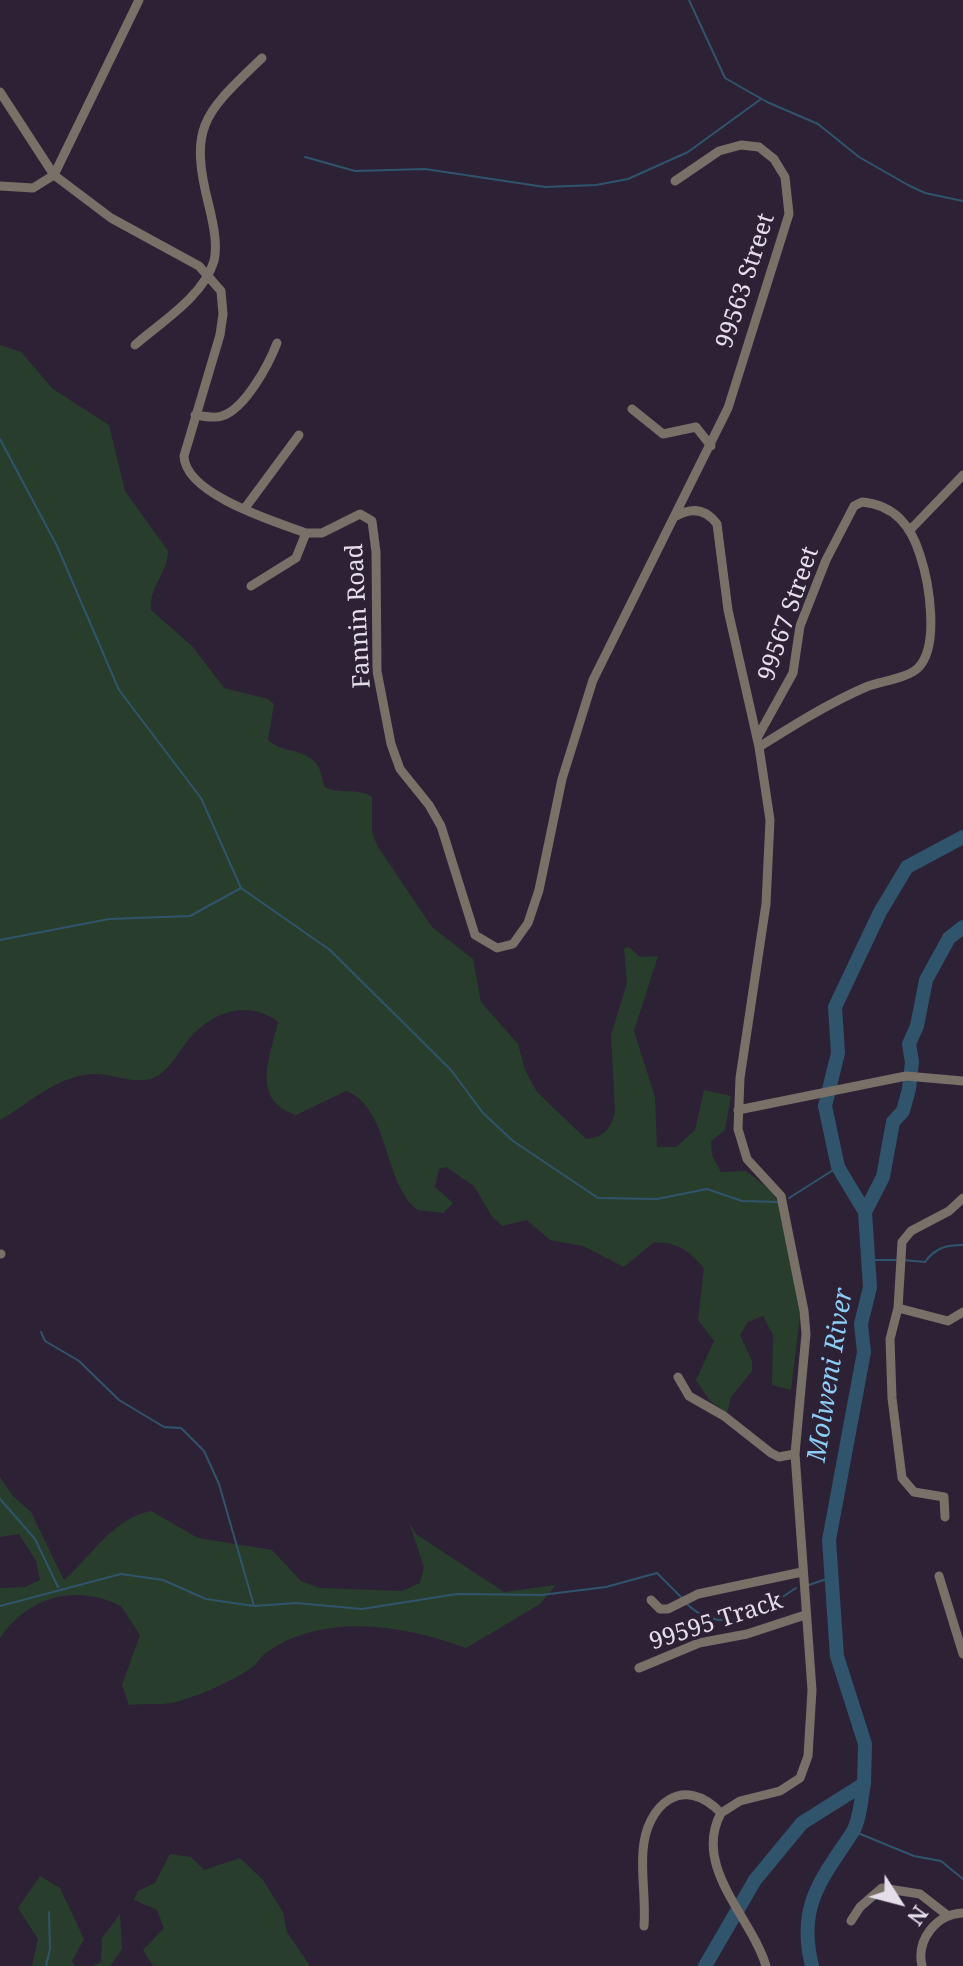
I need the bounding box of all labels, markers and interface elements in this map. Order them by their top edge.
street label: 99563 Street [711,210,781,352]
street label: Fannin Road [341,543,377,689]
street label: 99567 Street [753,543,825,685]
water label: Molweni River [802,1286,860,1464]
street label: 99595 Track [646,1587,786,1657]
north arrow [859,1862,939,1942]
text: N [901,1900,936,1932]

